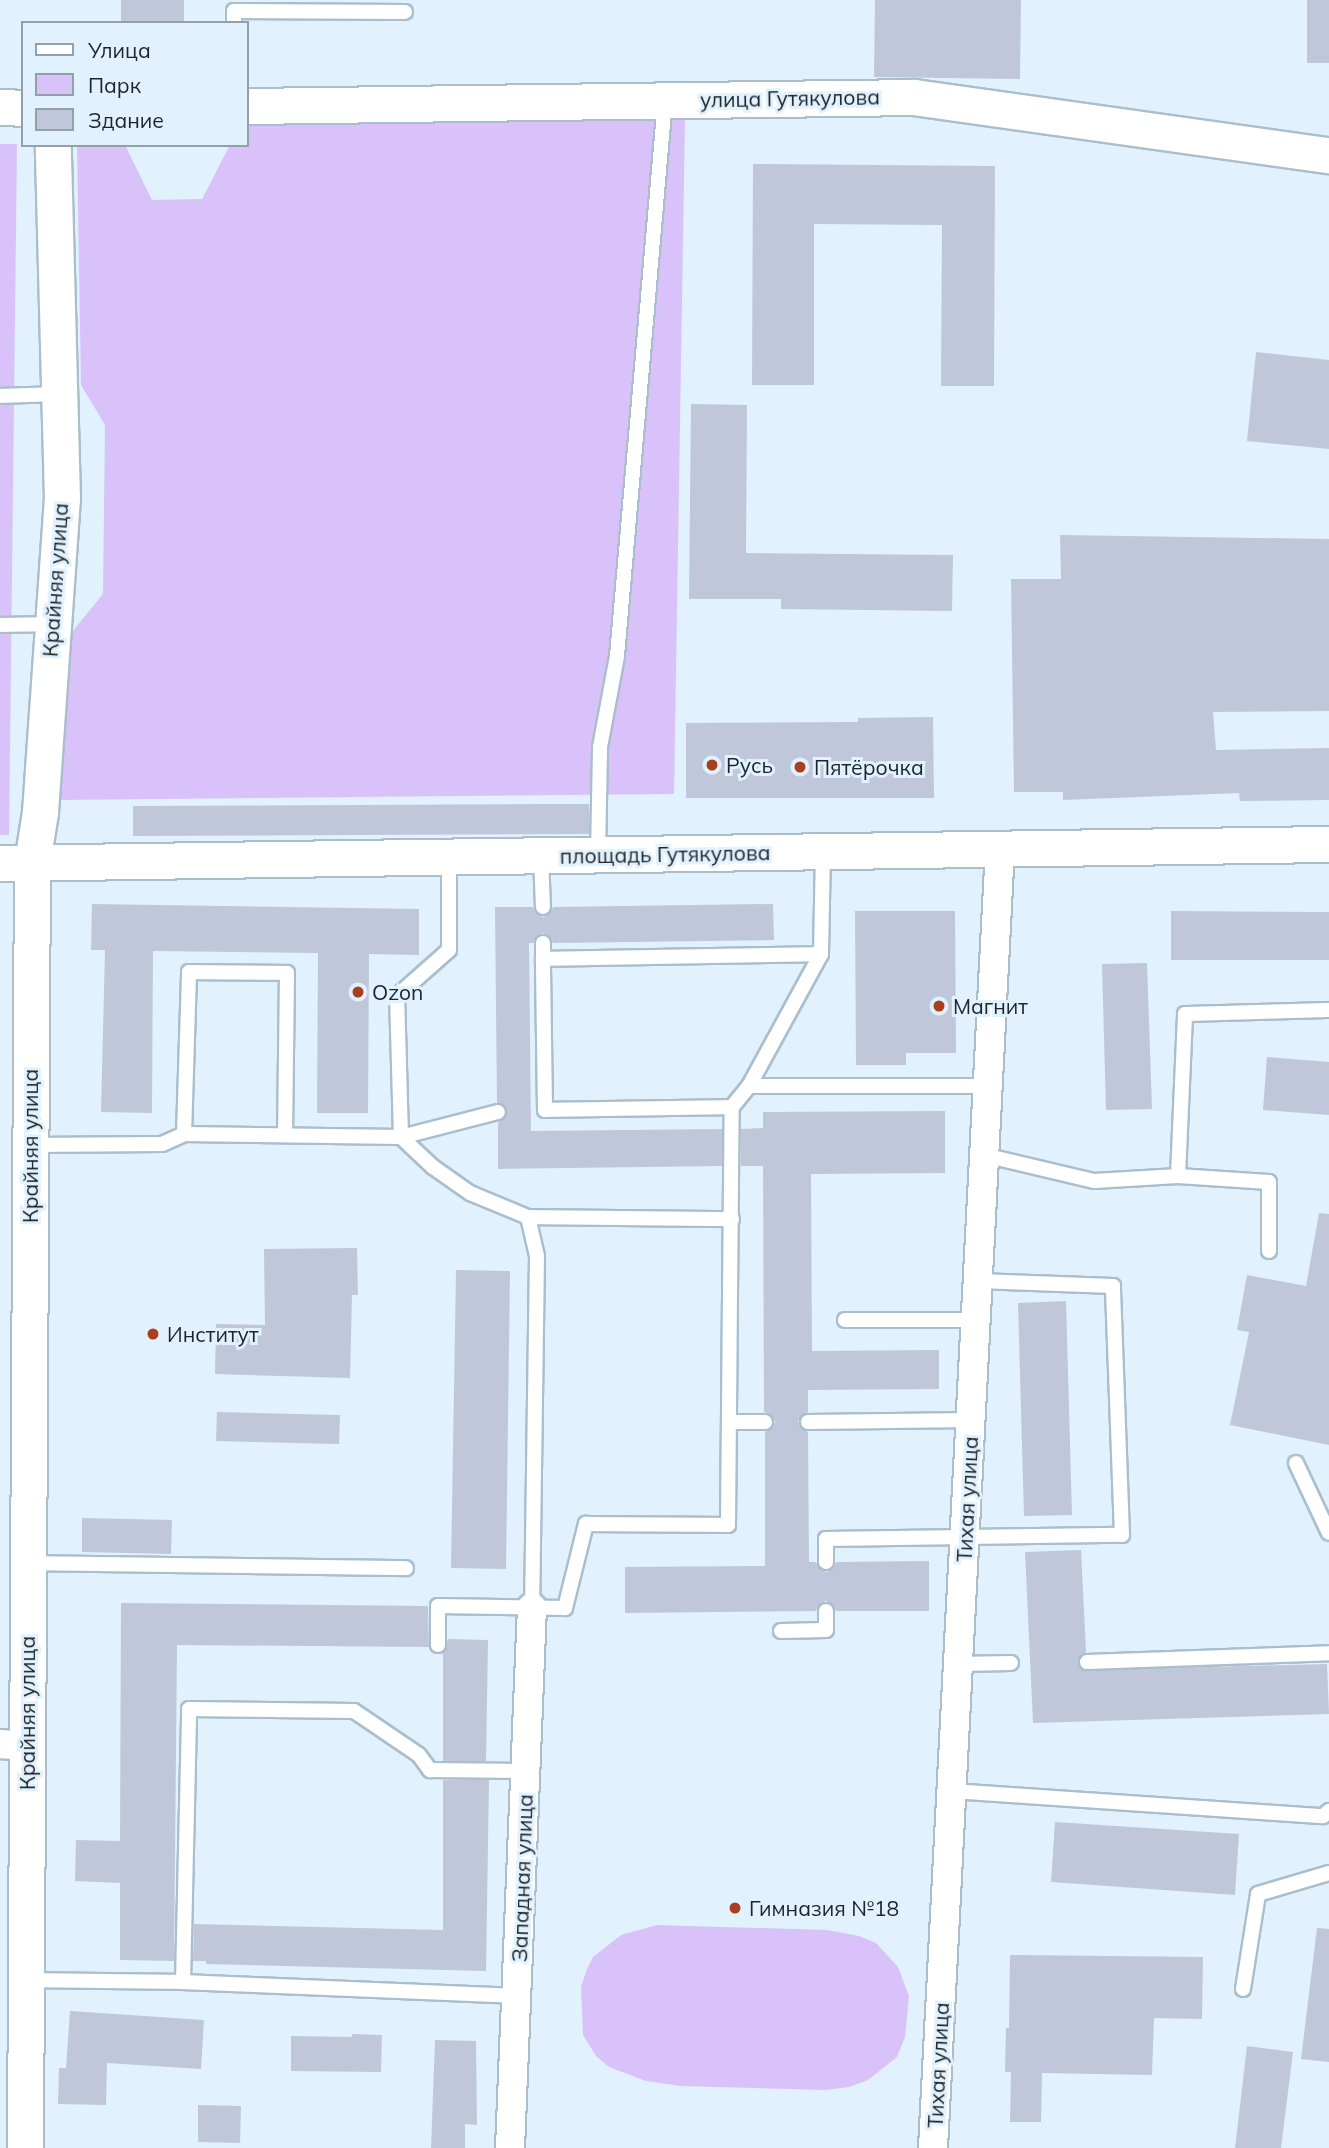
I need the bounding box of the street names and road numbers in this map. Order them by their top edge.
street label: улица Гутякулова [700,84,880,112]
street label: Крайняя улица [37,502,73,658]
street label: площадь Гутякулова [559,840,771,868]
street label: Крайняя улица [17,1069,43,1223]
street label: Тихая улица [951,1435,983,1563]
street label: Крайняя улица [14,1636,40,1790]
street label: Западная улица [506,1794,538,1962]
street label: Тихая улица [922,2001,954,2129]

